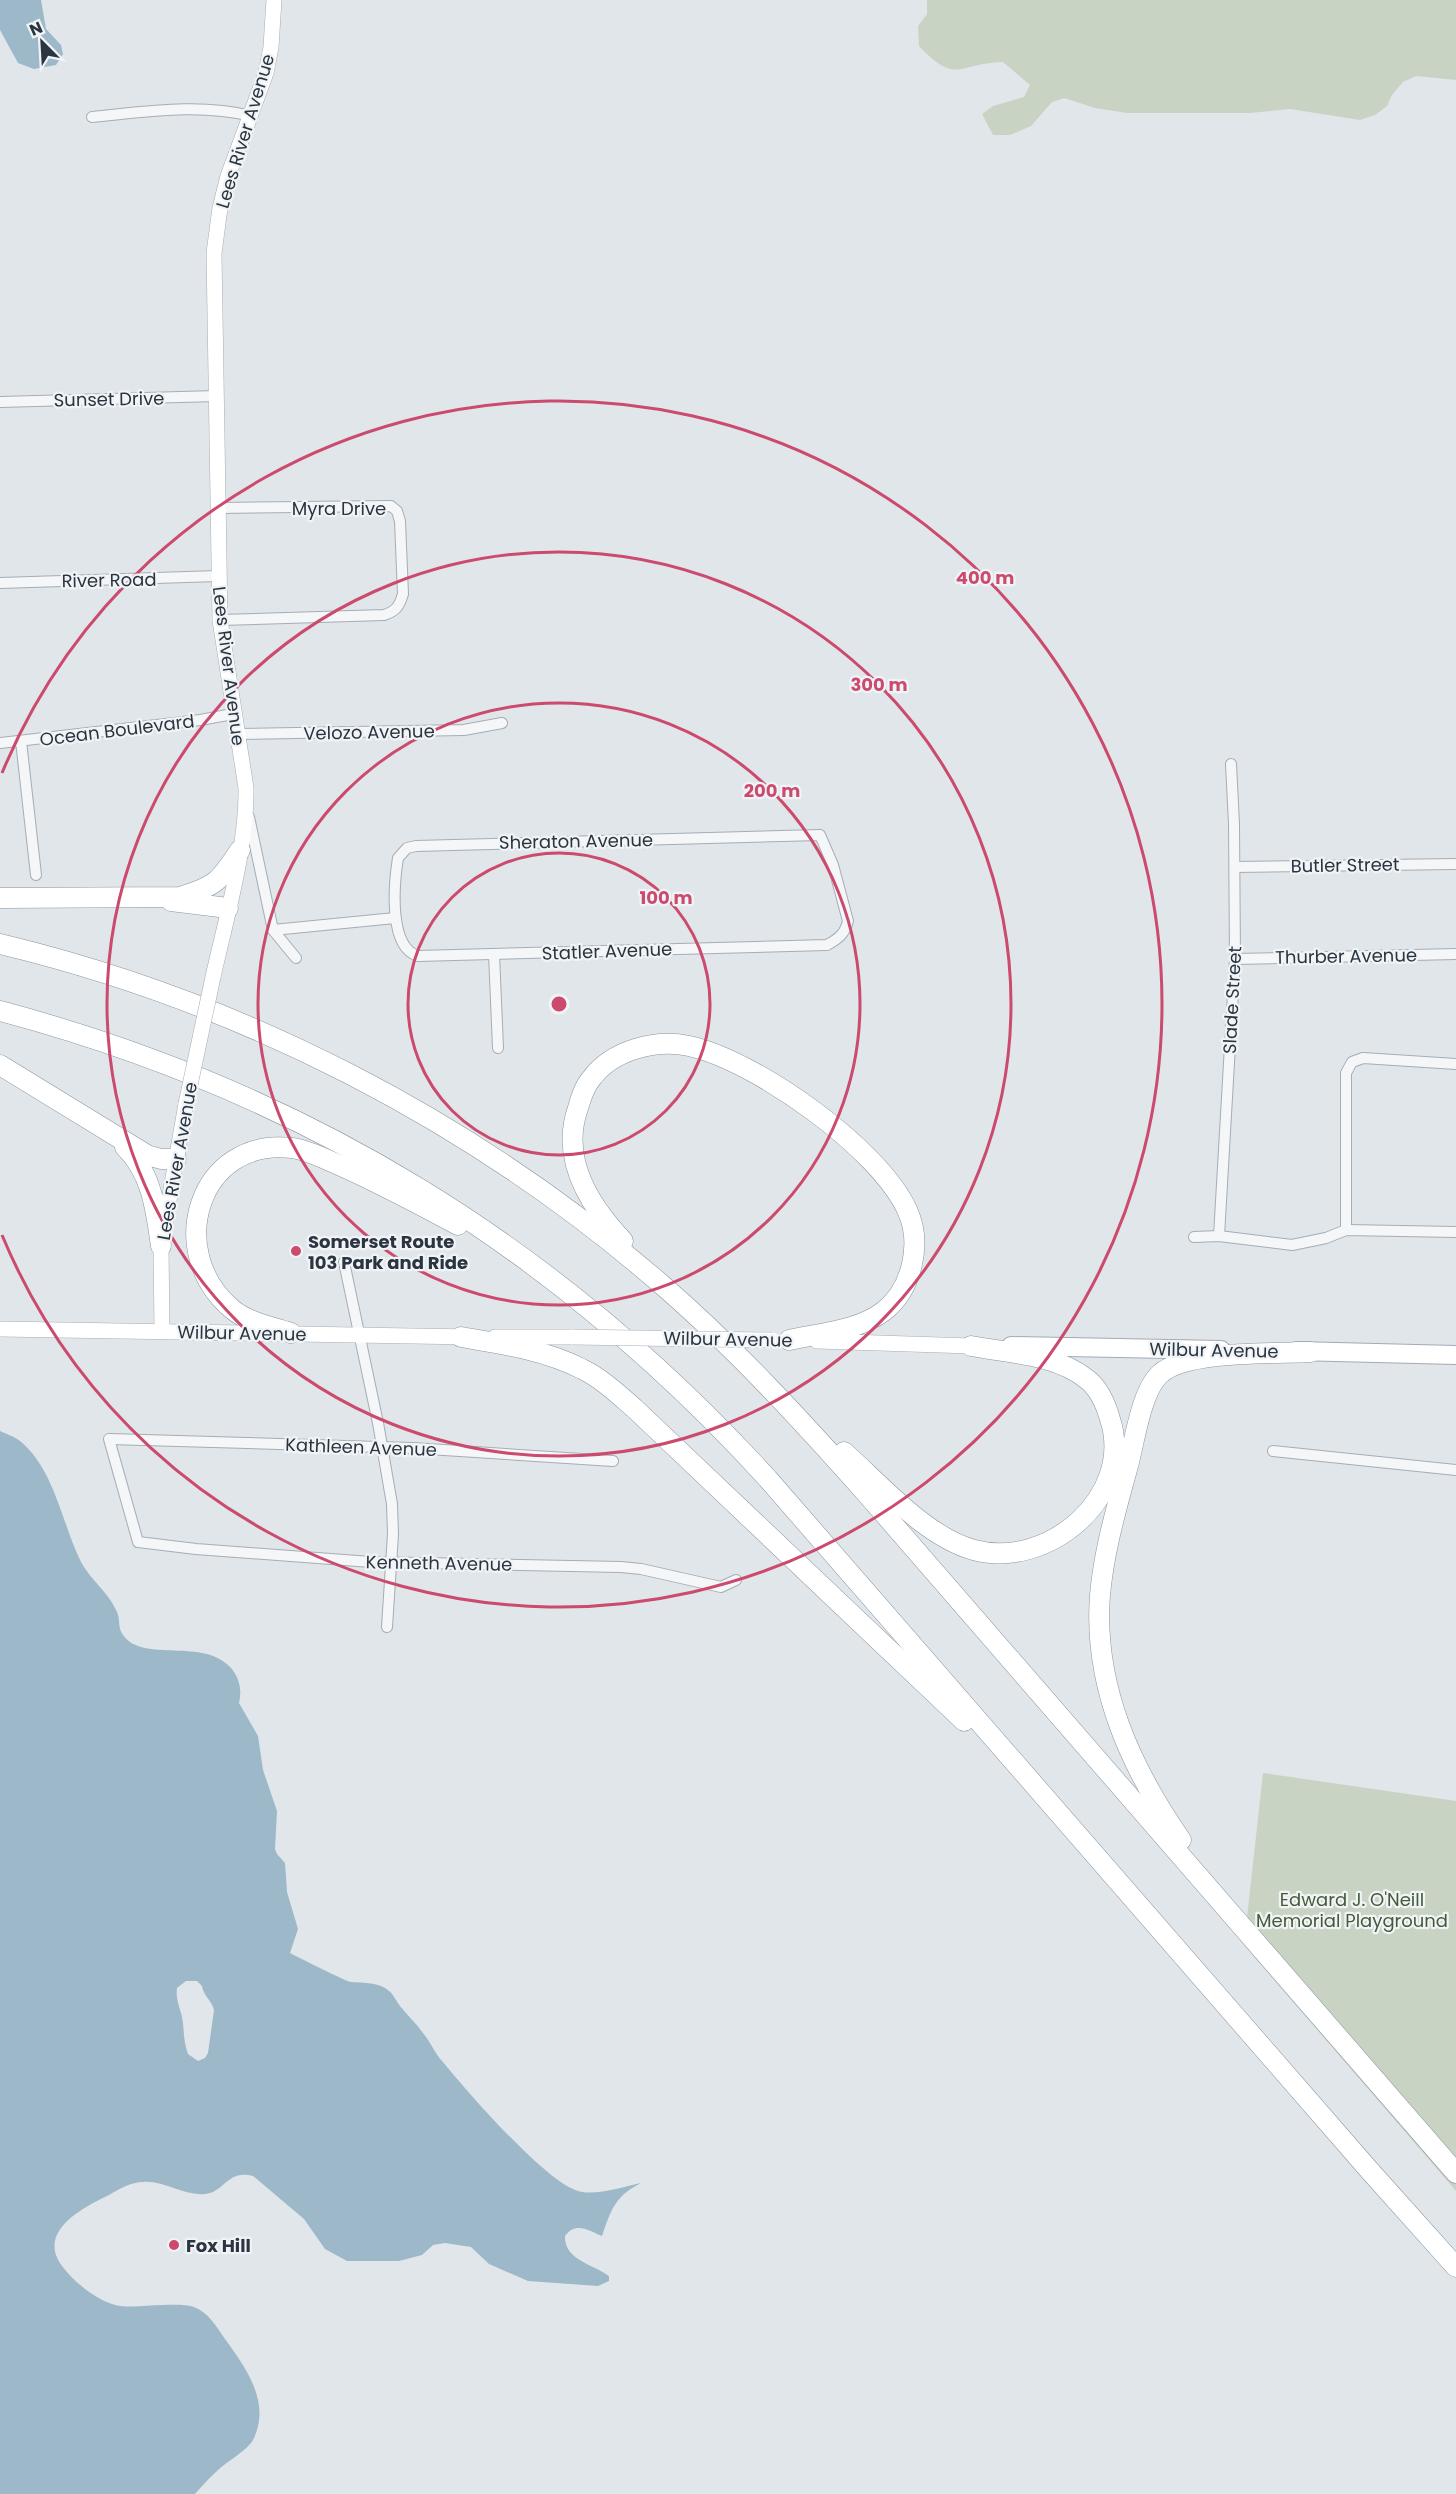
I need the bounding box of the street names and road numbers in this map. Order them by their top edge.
street label: Lees River Avenue [210,51,280,211]
street label: Sunset Drive [53,386,165,412]
street label: Myra Drive [292,496,386,521]
street label: River Road [61,567,157,593]
street label: Lees River Avenue [207,585,251,747]
street label: Ocean Boulevard [38,708,196,752]
street label: Velozo Avenue [303,718,435,746]
street label: Sheraton Avenue [499,827,653,855]
street label: Butler Street [1290,852,1400,878]
street label: Statler Avenue [541,936,673,966]
street label: Thurber Avenue [1275,942,1417,970]
street label: Slade Street [1217,945,1247,1055]
street label: Lees River Avenue [151,1080,203,1242]
street label: Wilbur Avenue [177,1319,307,1347]
street label: Wilbur Avenue [663,1325,793,1353]
street label: Wilbur Avenue [1149,1336,1279,1364]
street label: Kathleen Avenue [285,1432,437,1462]
street label: Kenneth Avenue [365,1549,513,1577]

